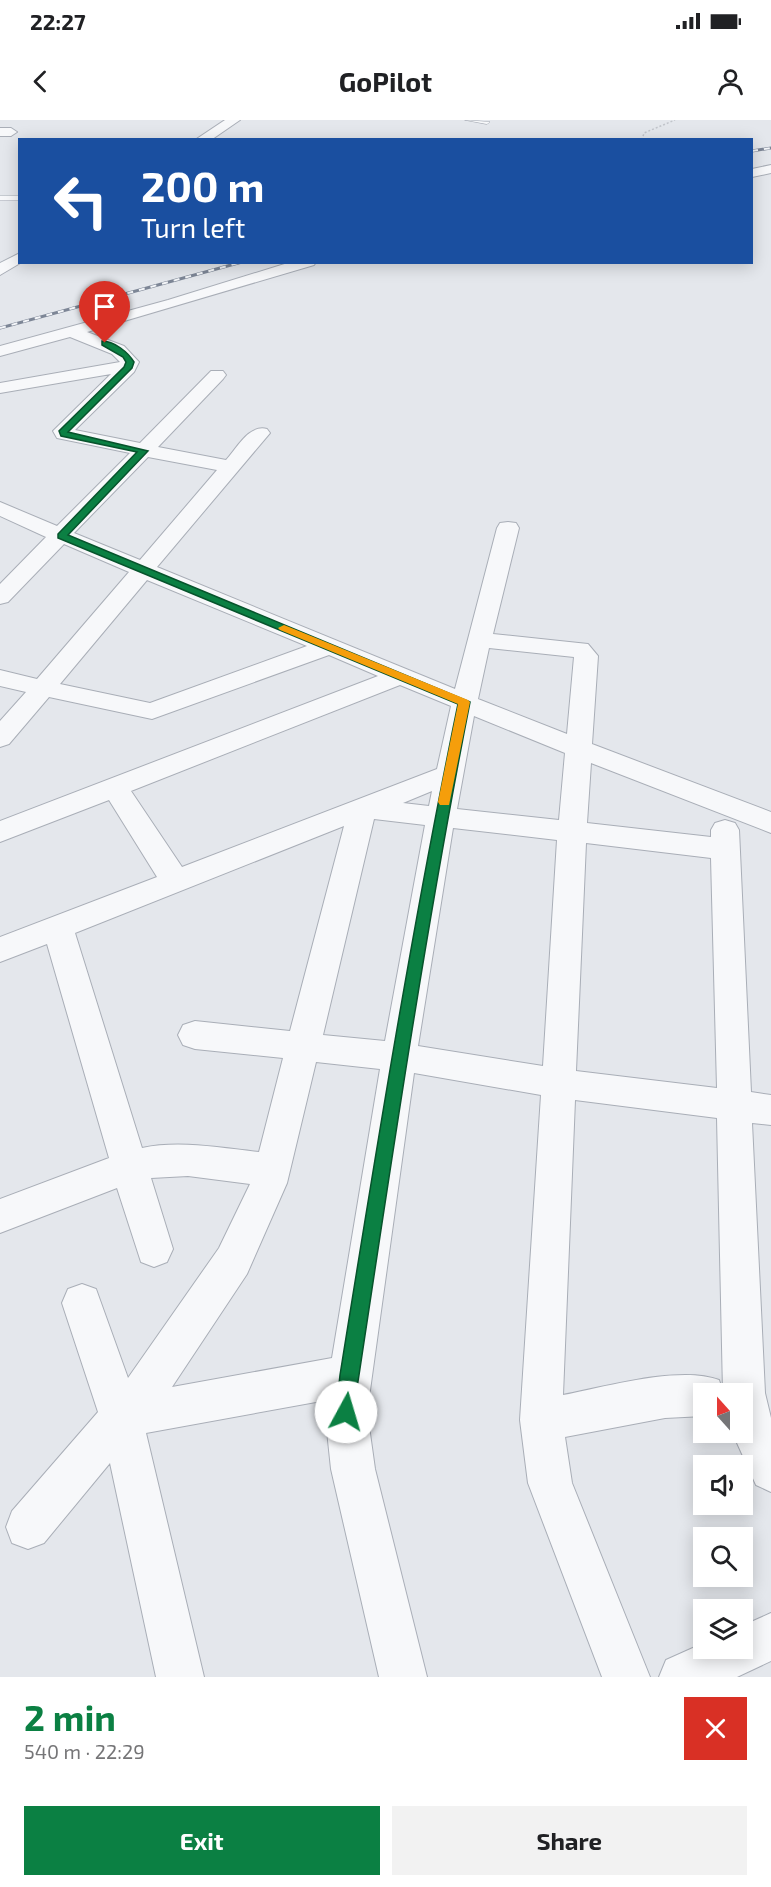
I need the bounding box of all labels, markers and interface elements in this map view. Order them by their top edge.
text: 22:27 [30,8,86,34]
icon: back [24,65,57,98]
text: GoPilot [339,65,432,97]
icon: person [714,65,747,98]
text: 200 m [141,160,264,210]
icon: left [42,162,120,240]
text: Turn left [141,211,245,243]
pin [79,281,130,343]
icon: arrive [88,290,121,323]
position arrow [314,1380,378,1444]
north arrow [693,1383,753,1443]
map controls [693,1383,753,1659]
button: sound [693,1455,753,1515]
button: search [693,1527,753,1587]
button: layers [693,1599,753,1659]
text: 2 min [24,1695,116,1738]
button: close [684,1697,747,1760]
text: 540 m · 22:29 [24,1739,145,1763]
button: Exit [24,1806,380,1875]
button: Share [392,1806,747,1875]

